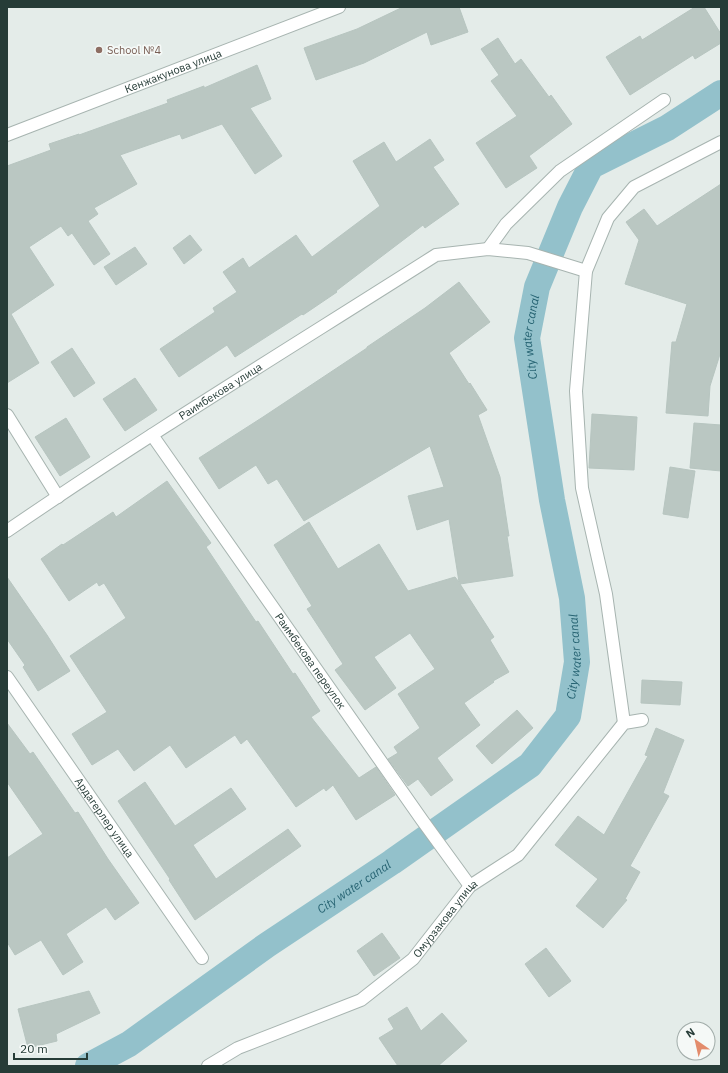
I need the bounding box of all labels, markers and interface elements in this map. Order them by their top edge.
place label: School №4 [107,43,161,57]
marker: School №4 [94,45,104,55]
street label: Кенжакунова улица [122,46,224,96]
water label: City water canal [519,293,542,380]
street label: Раимбекова улица [176,360,265,423]
street label: Раимбекова переулок [272,610,349,712]
water label: City water canal [563,613,584,700]
street label: Ардагерлер улица [72,775,137,860]
water label: City water canal [314,856,394,917]
street label: Омурзакова улица [410,876,480,960]
north arrow [676,1021,716,1061]
text: N [683,1025,698,1041]
scale bar [14,1035,87,1061]
text: 20 m [20,1041,48,1056]

